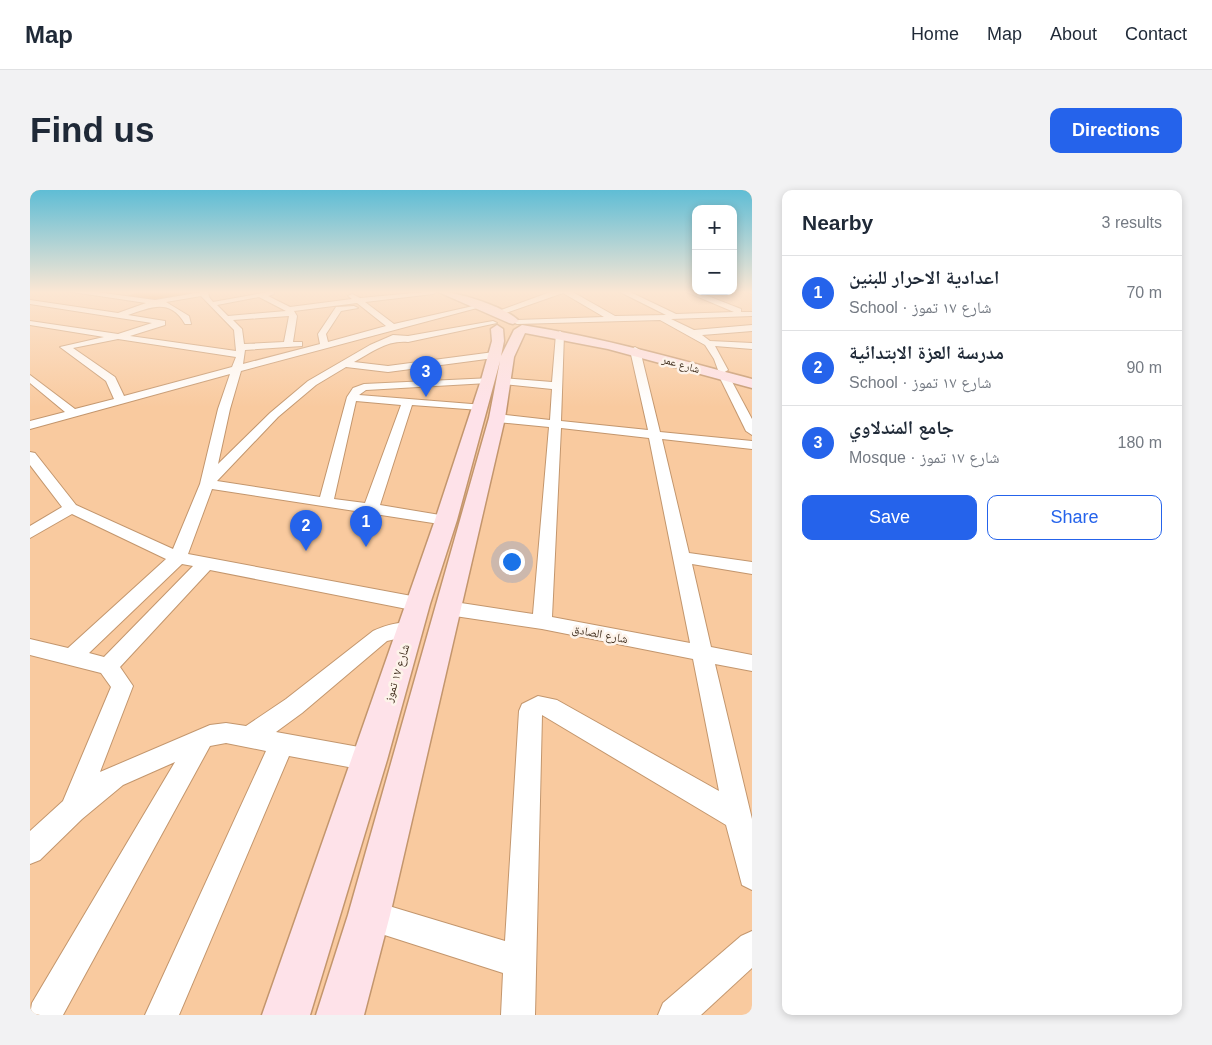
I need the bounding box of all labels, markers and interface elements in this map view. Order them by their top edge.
text: Map [25,21,73,48]
text: Home [911,24,959,44]
text: Map [987,24,1022,44]
text: About [1050,24,1097,44]
text: Contact [1125,24,1187,44]
button: Directions [1050,108,1182,153]
text: Find us [30,110,154,149]
map controls [692,205,737,295]
button: + [692,205,737,250]
text: Nearby [802,211,873,234]
text: 3 results [1102,214,1162,231]
button: − [692,250,737,295]
text: اعدادية الاحرار للبنين [849,267,999,288]
text: 1 [814,284,822,301]
text: 70 m [1126,284,1162,301]
text: School · شارع ١٧ تموز [849,299,992,316]
text: مدرسة العزة الابتدائية [849,342,1004,363]
street label: شارع عمر [660,353,701,376]
pin: 3 [410,356,442,397]
text: 2 [814,359,822,376]
text: 90 m [1126,359,1162,376]
text: School · شارع ١٧ تموز [849,374,992,391]
text: جامع المندلاوي [849,417,954,438]
text: 3 [814,434,822,451]
text: 180 m [1118,434,1162,451]
text: Mosque · شارع ١٧ تموز [849,449,1000,466]
button: Save [802,495,977,540]
button: Share [987,495,1162,540]
pin: 1 [350,506,382,547]
pin: 2 [290,510,322,551]
your location [499,549,525,575]
street label: شارع الصادق [571,622,629,647]
street label: شارع ١٧ تموز [381,642,413,705]

